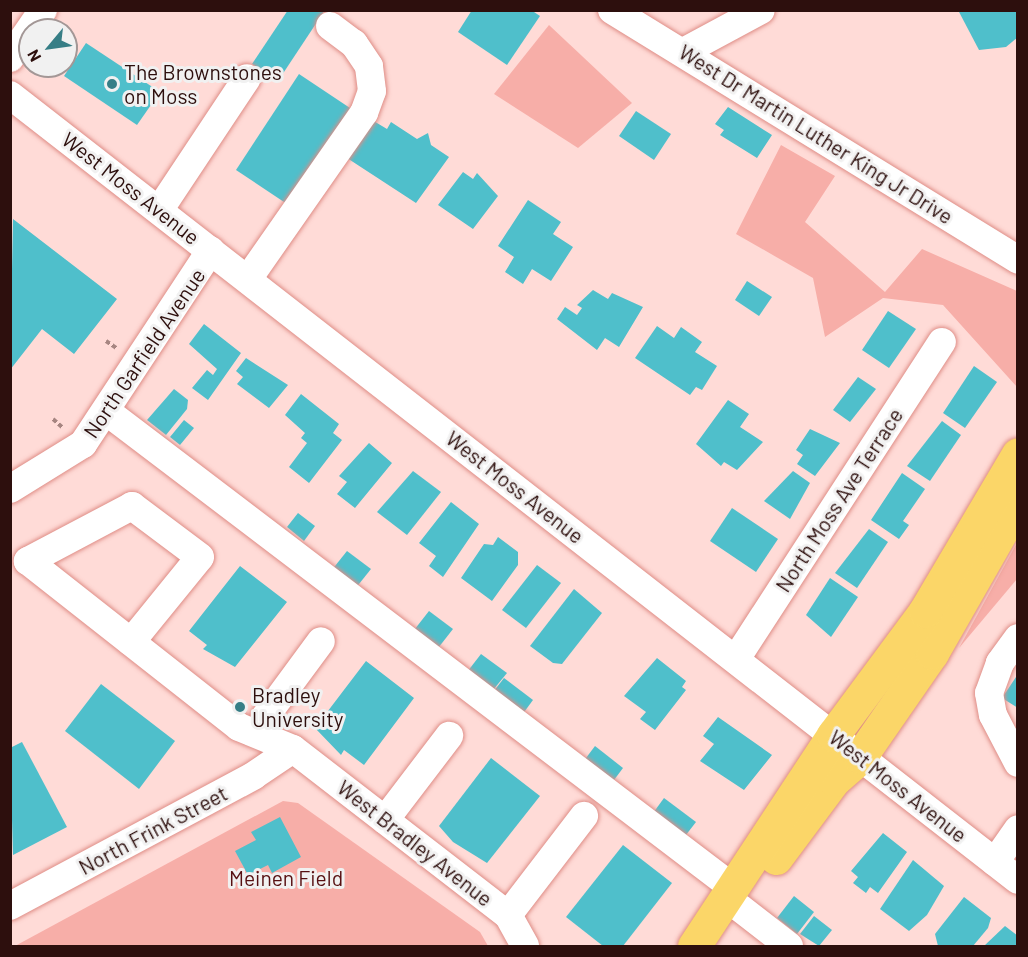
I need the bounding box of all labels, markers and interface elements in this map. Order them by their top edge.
north arrow [18,18,78,78]
street label: West Dr Martin Luther King Jr Drive [674,39,958,229]
text: N [23,47,44,65]
place label: The Brownstones on Moss [124,59,282,109]
marker: The Brownstones on Moss [105,77,119,91]
street label: West Moss Avenue [57,126,205,250]
street label: North Garfield Avenue [78,263,210,443]
street label: North Moss Ave Terrace [770,403,908,597]
street label: West Moss Avenue [441,425,589,549]
place label: Bradley University [252,682,343,732]
marker: Bradley University [233,700,247,714]
street label: West Moss Avenue [824,724,972,848]
street label: West Bradley Avenue [333,775,497,911]
street label: North Frink Street [74,780,232,880]
park label: Meinen Field [229,865,343,891]

